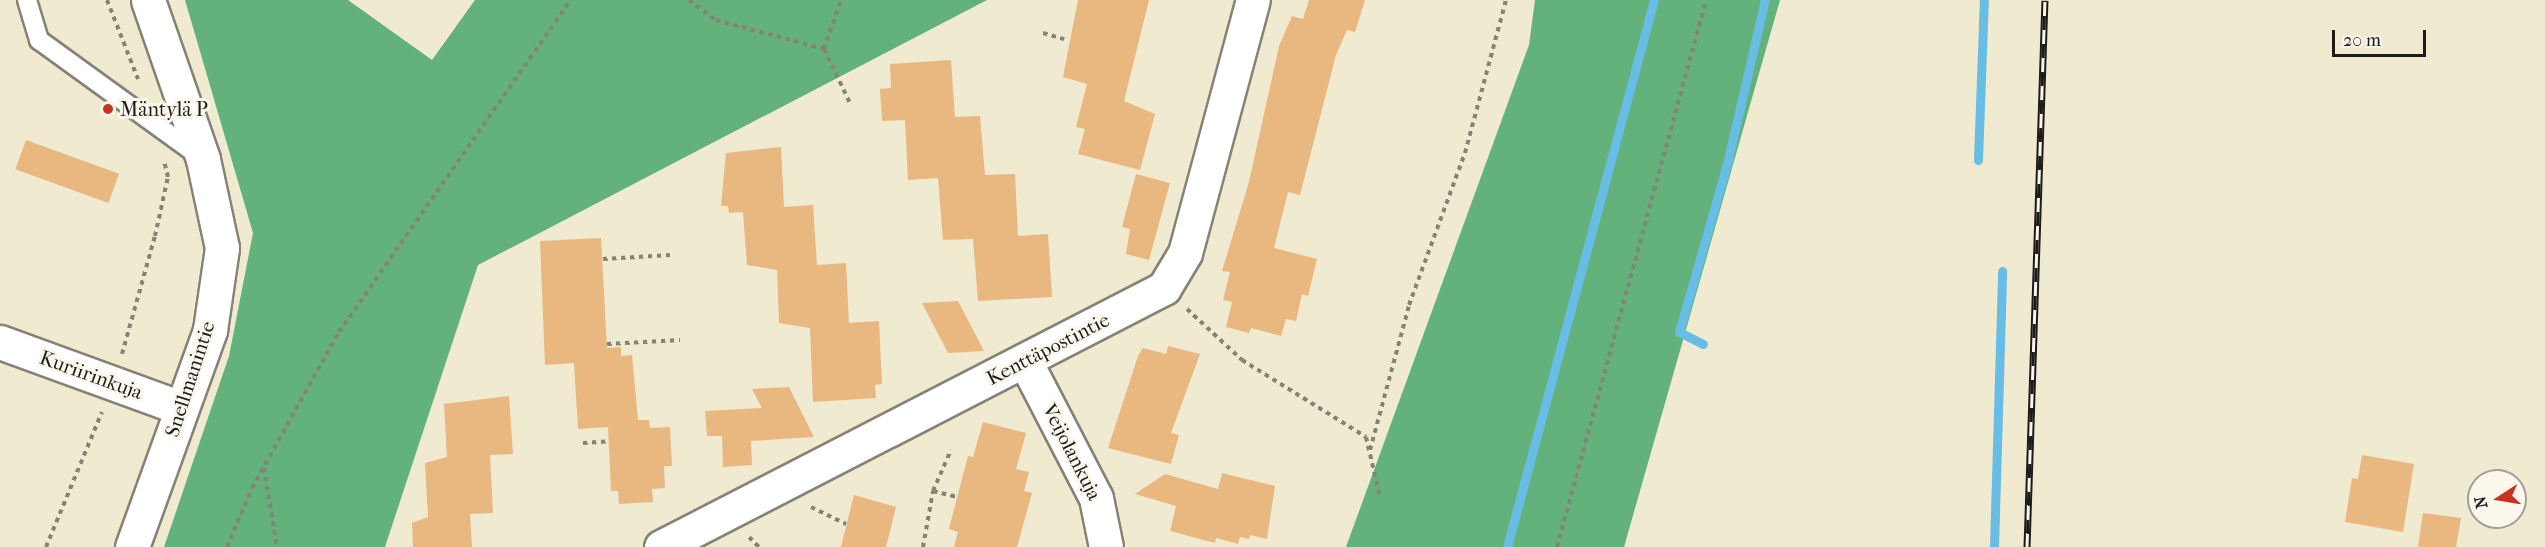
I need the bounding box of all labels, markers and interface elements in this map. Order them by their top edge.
scale bar [2335,18,2430,56]
text: 20 m [2343,30,2381,51]
place label: Mäntylä P [120,97,208,121]
marker: Mäntylä P [101,102,115,116]
street label: Kenttäpostintie [983,308,1113,390]
street label: Snellmanintie [160,318,220,440]
street label: Kuriirinkuja [36,345,146,405]
street label: Veijolankuja [1037,400,1107,504]
north arrow [2467,469,2527,529]
text: N [2470,495,2491,510]

